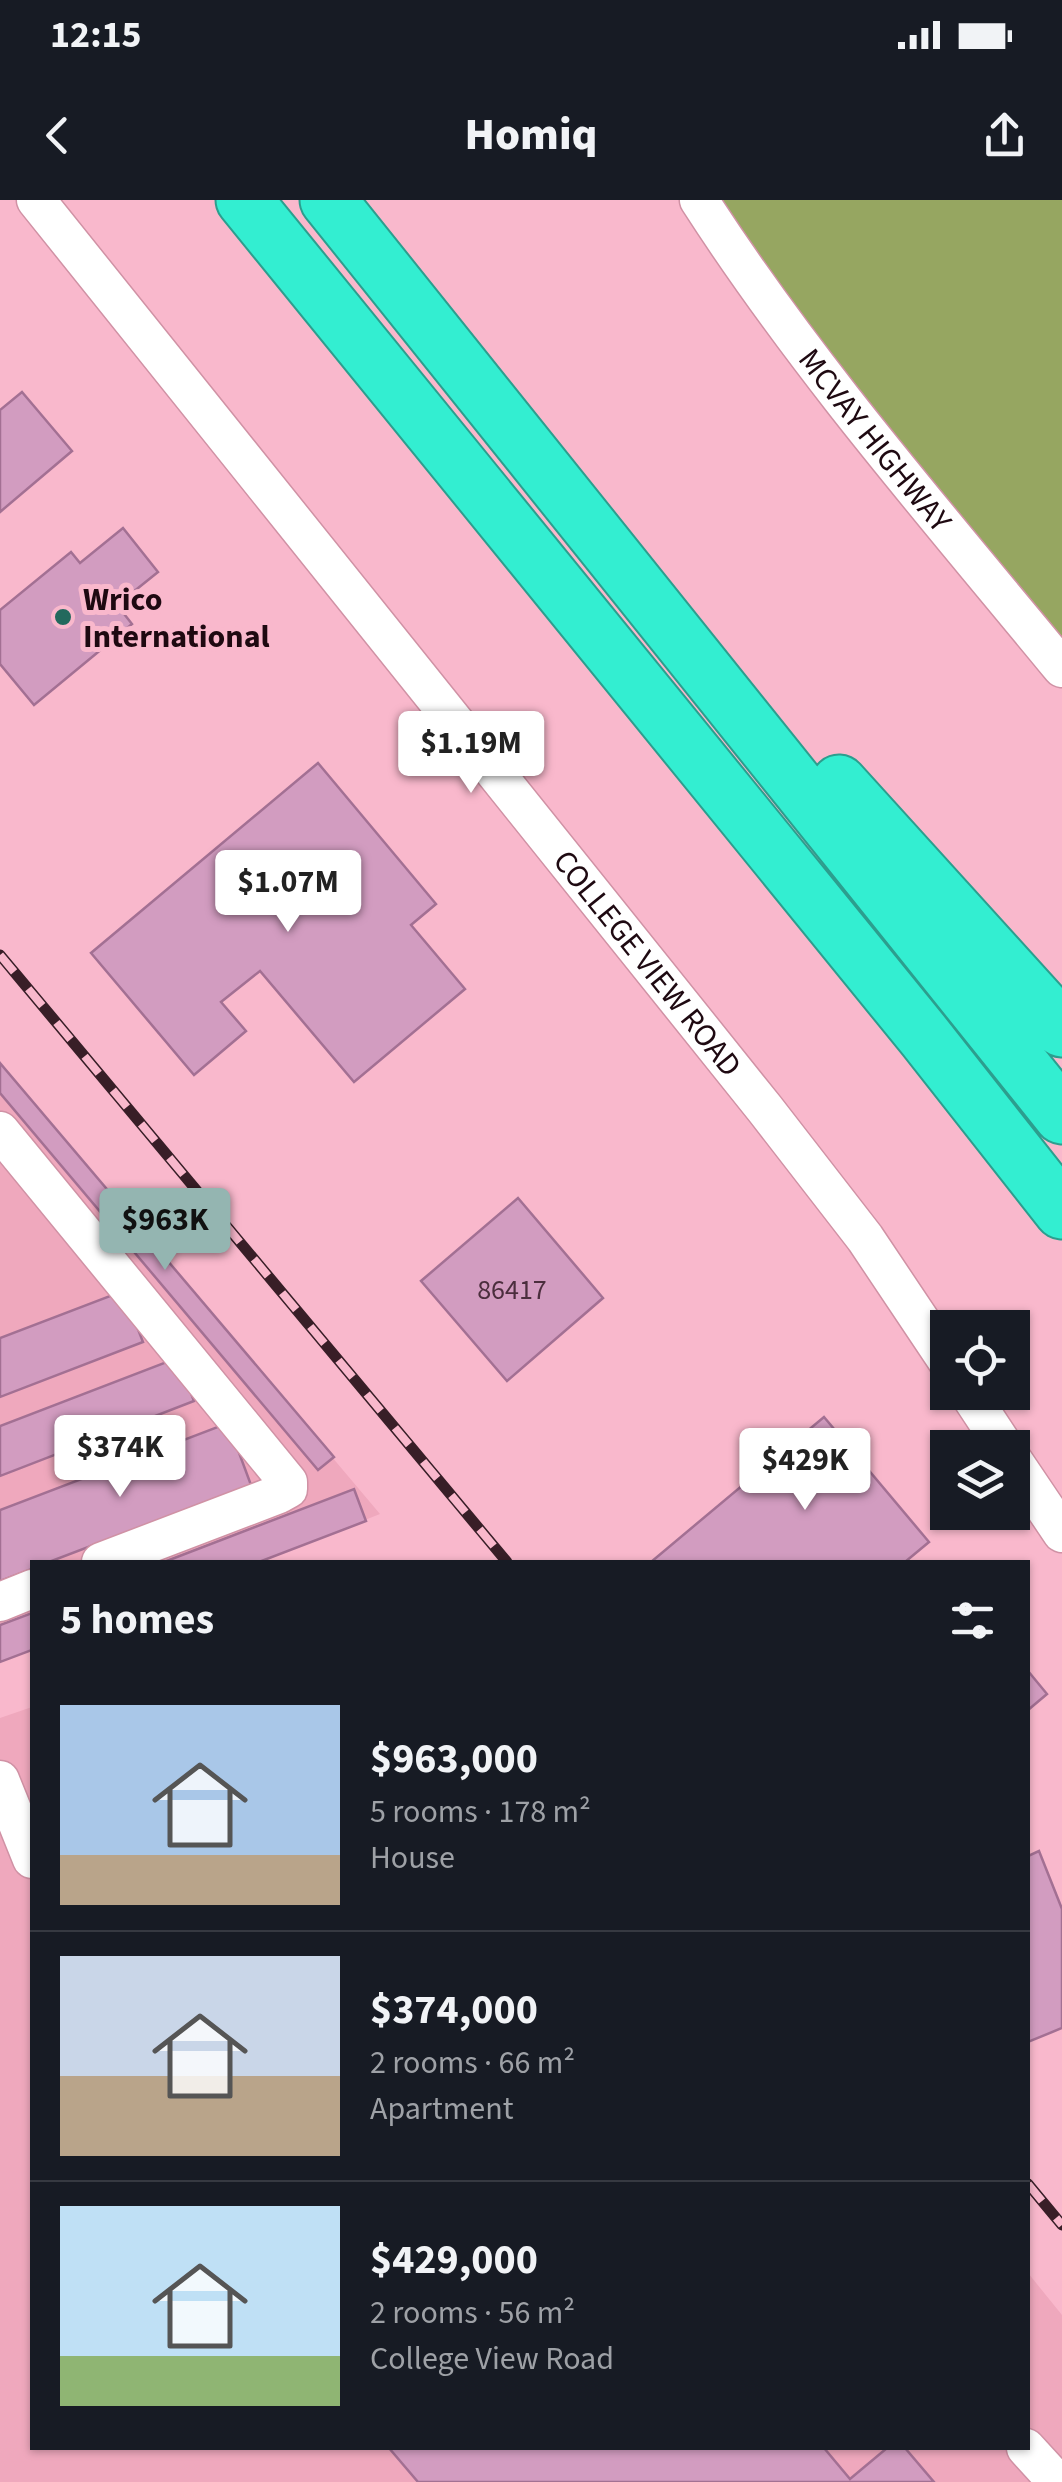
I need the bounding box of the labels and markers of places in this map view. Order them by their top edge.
place label: Wrico International [83,577,270,660]
marker: Wrico International [52,606,74,628]
pin: $1.19M [390,711,552,796]
pin: $1.07M [207,850,369,935]
pin: $963K [95,1188,235,1273]
pin: $374K [50,1415,190,1500]
pin: $429K [735,1428,875,1513]

